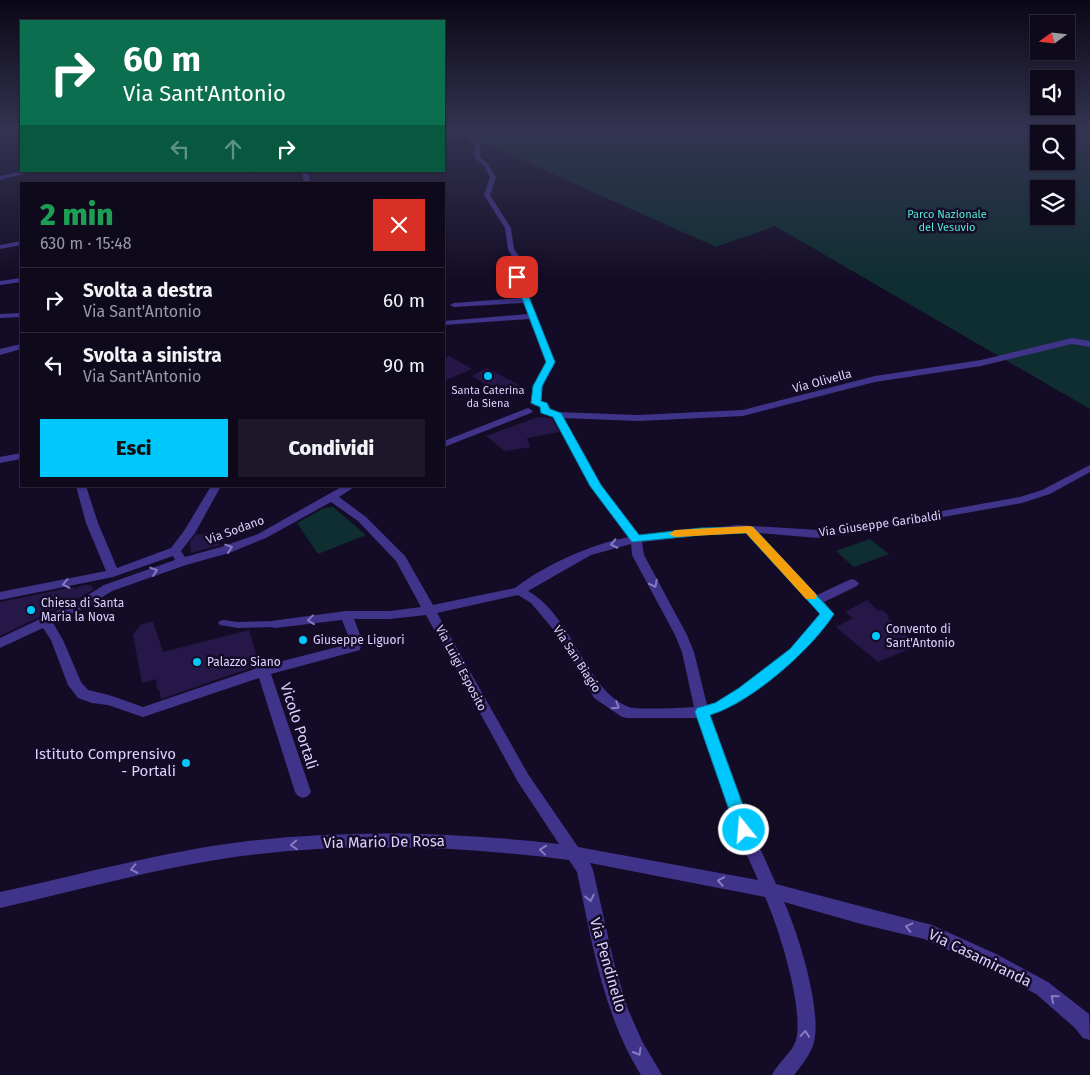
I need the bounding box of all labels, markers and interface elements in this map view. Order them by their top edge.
north arrow [1030,15,1075,60]
map controls [1030,15,1075,225]
text: 60 m [123,38,201,80]
icon: right [40,40,105,105]
button: sound [1030,70,1075,115]
text: Via Sant'Antonio [123,80,286,107]
button: search [1030,125,1075,170]
icon: left [166,135,194,163]
icon: ahead [219,135,247,163]
icon: right [272,135,300,163]
button: layers [1030,180,1075,225]
text: 2 min [40,197,113,233]
button: close [373,199,425,251]
park label: Parco Nazionale del Vesuvio [907,208,987,234]
text: 630 m · 15:48 [40,234,132,253]
pin [496,256,538,298]
icon: arrive [503,263,531,291]
text: Svolta a destra [83,279,213,302]
icon: right [40,286,68,314]
text: 60 m [383,289,425,312]
text: Via Sant'Antonio [83,302,201,321]
text: Svolta a sinistra [83,344,222,367]
icon: left [40,351,68,379]
text: 90 m [383,354,425,377]
street label: Via Olivella [791,366,853,396]
text: Via Sant'Antonio [83,367,201,386]
marker: Santa Caterina da Siena [482,370,494,382]
place label: Santa Caterina da Siena [452,384,524,410]
button: Esci [40,419,228,477]
button: Condividi [238,419,425,477]
street label: Via Giuseppe Garibaldi [818,508,942,540]
street label: Via Sodano [204,513,266,547]
one-way arrow [610,538,618,549]
one-way arrow [224,544,232,554]
one-way arrow [149,567,158,577]
one-way arrow [61,578,70,588]
one-way arrow [648,578,658,587]
place label: Chiesa di Santa Maria la Nova [41,596,124,624]
marker: Chiesa di Santa Maria la Nova [25,604,37,616]
one-way arrow [306,614,314,625]
place label: Convento di Sant'Antonio [886,622,955,650]
street label: Via Luigi Esposito [433,623,489,713]
street label: Via San Biagio [550,623,604,695]
marker: Convento di Sant'Antonio [870,630,882,642]
place label: Giuseppe Liguori [313,633,405,647]
marker: Giuseppe Liguori [297,634,309,646]
place label: Palazzo Siano [207,655,281,669]
marker: Palazzo Siano [191,656,203,668]
street label: Vicolo Portali [277,680,321,772]
one-way arrow [611,700,620,709]
place label: Istituto Comprensivo - Portali [35,745,176,780]
marker: Istituto Comprensivo - Portali [180,757,192,769]
position arrow [717,803,769,855]
street label: Via Mario De Rosa [323,832,445,852]
one-way arrow [290,839,298,850]
one-way arrow [539,845,547,856]
one-way arrow [129,863,138,874]
one-way arrow [716,877,725,887]
one-way arrow [585,893,595,902]
street label: Via Pendinello [586,916,630,1014]
one-way arrow [905,922,913,933]
street label: Via Casamiranda [926,925,1034,991]
one-way arrow [1051,996,1060,1004]
one-way arrow [799,1029,810,1037]
one-way arrow [632,1047,642,1056]

